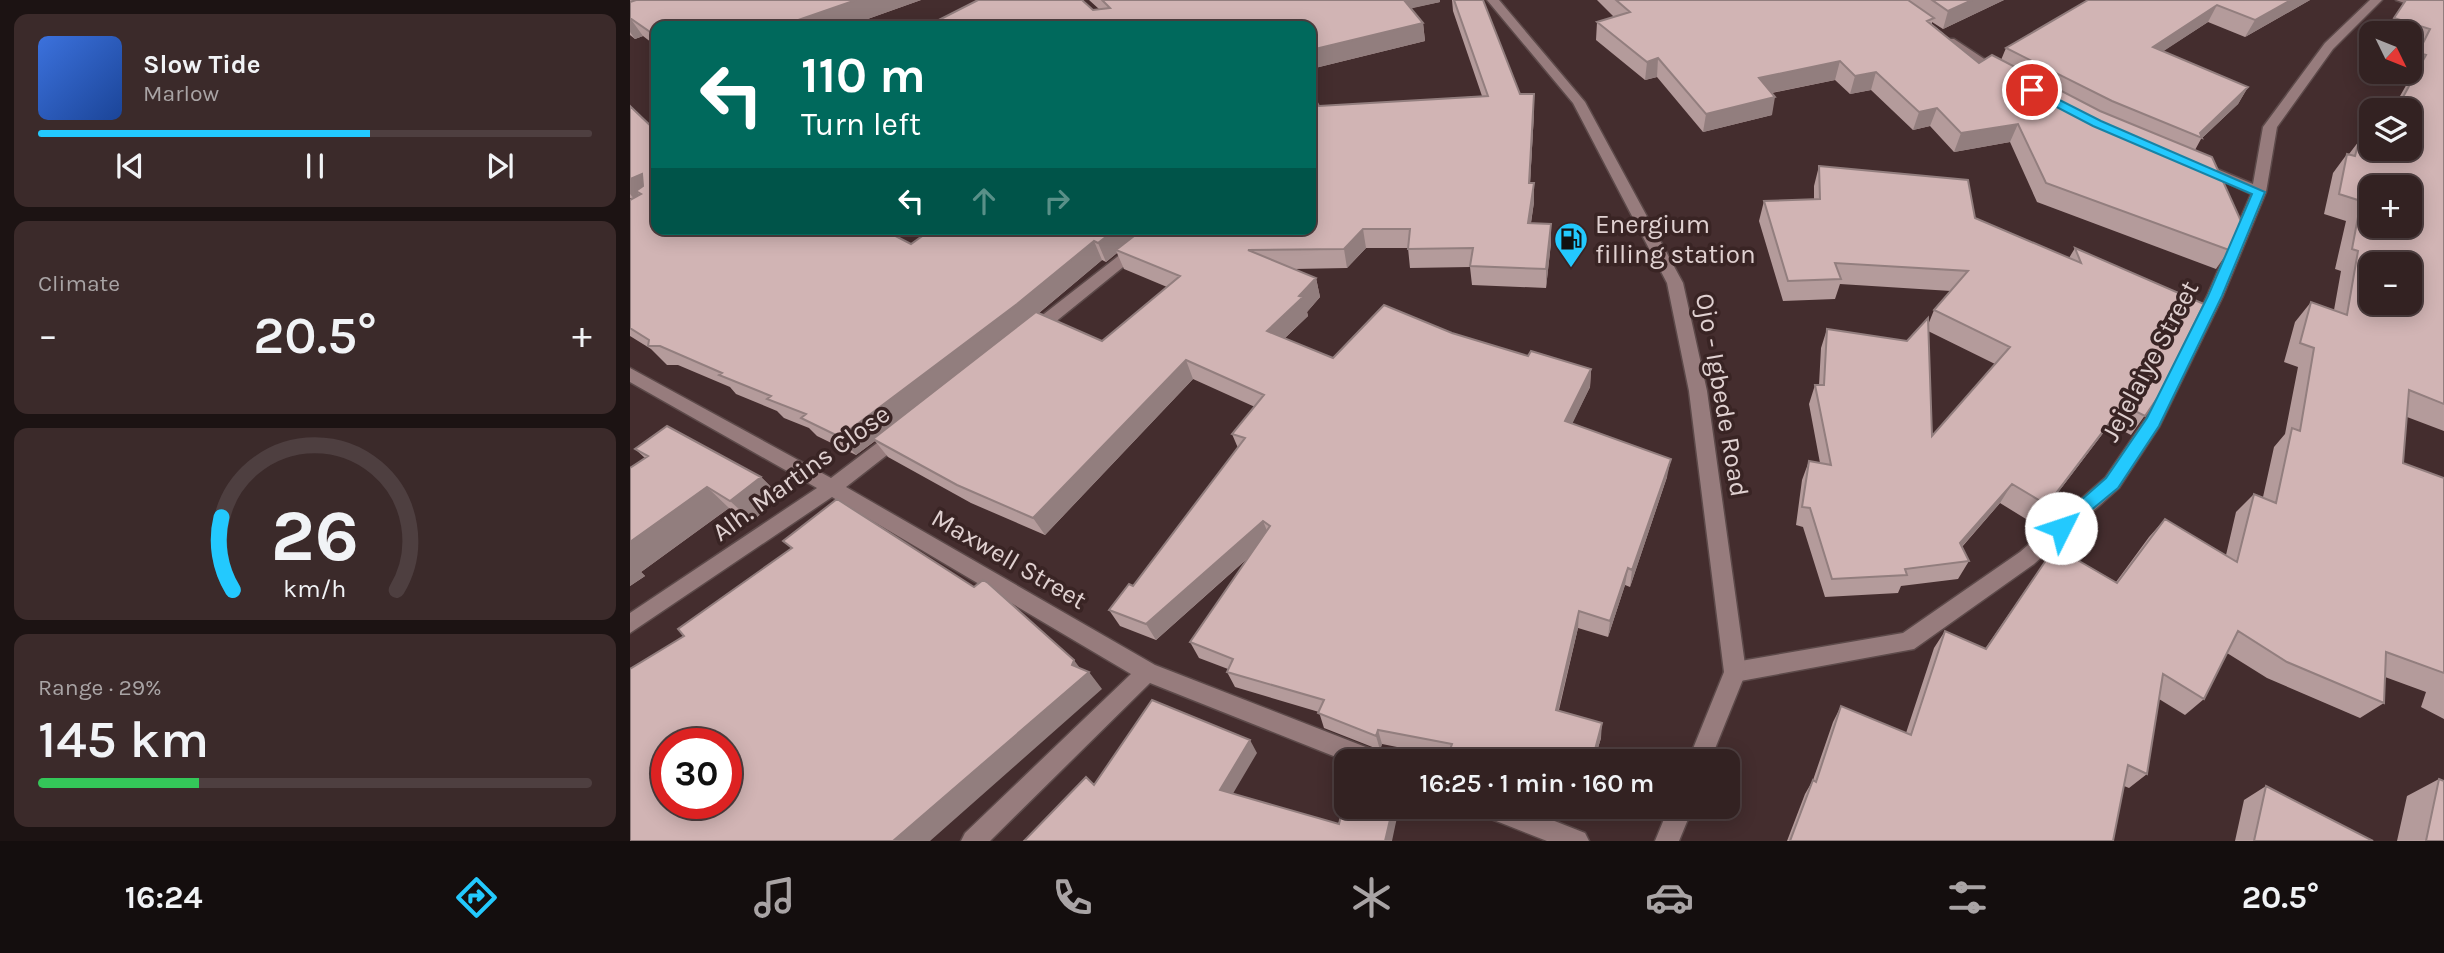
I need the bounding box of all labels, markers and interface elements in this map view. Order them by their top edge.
north arrow [2359,21,2422,84]
map controls [2359,21,2422,315]
text: 110 m [801,47,926,104]
text: Slow Tide [143,49,261,80]
icon: left [686,49,777,140]
pin [2002,60,2062,120]
icon: arrive [2013,71,2051,109]
text: Marlow [143,80,219,107]
button: layers [2359,98,2422,161]
text: Turn left [801,106,921,143]
icon: previous [111,147,149,185]
icon: pause [296,147,334,185]
icon: next [481,147,519,185]
button: + [2359,175,2422,238]
icon: left [892,182,930,220]
icon: ahead [965,182,1003,220]
icon: right [1038,182,1076,220]
place label: Energium filling station [1595,209,1756,270]
fuel station icon: Energium filling station [1552,220,1590,269]
button: − [2359,252,2422,315]
text: Climate [38,270,120,297]
street label: Jejelaiye Street [2095,275,2205,447]
street label: Ojo - Igbede Road [1689,291,1755,499]
text: 20.5° [253,305,377,366]
text: − [38,313,58,358]
text: + [572,313,592,358]
street label: Alh. Martins Close [706,398,896,548]
position arrow [2024,491,2098,565]
text: 26 [271,493,359,578]
street label: Maxwell Street [926,502,1092,616]
text: km/h [283,574,347,603]
text: Range · 29% [38,674,162,701]
text: 145 km [38,709,209,770]
speed limit sign: 30 [651,728,742,819]
text: 16:25 · 1 min · 160 m [1420,768,1654,799]
icon: directions [452,873,501,922]
icon: music [750,873,799,922]
icon: phone [1048,873,1097,922]
icon: climate [1347,873,1396,922]
icon: car [1645,873,1694,922]
icon: filters [1943,873,1992,922]
text: 16:24 [125,879,203,916]
text: 20.5° [2242,879,2319,916]

